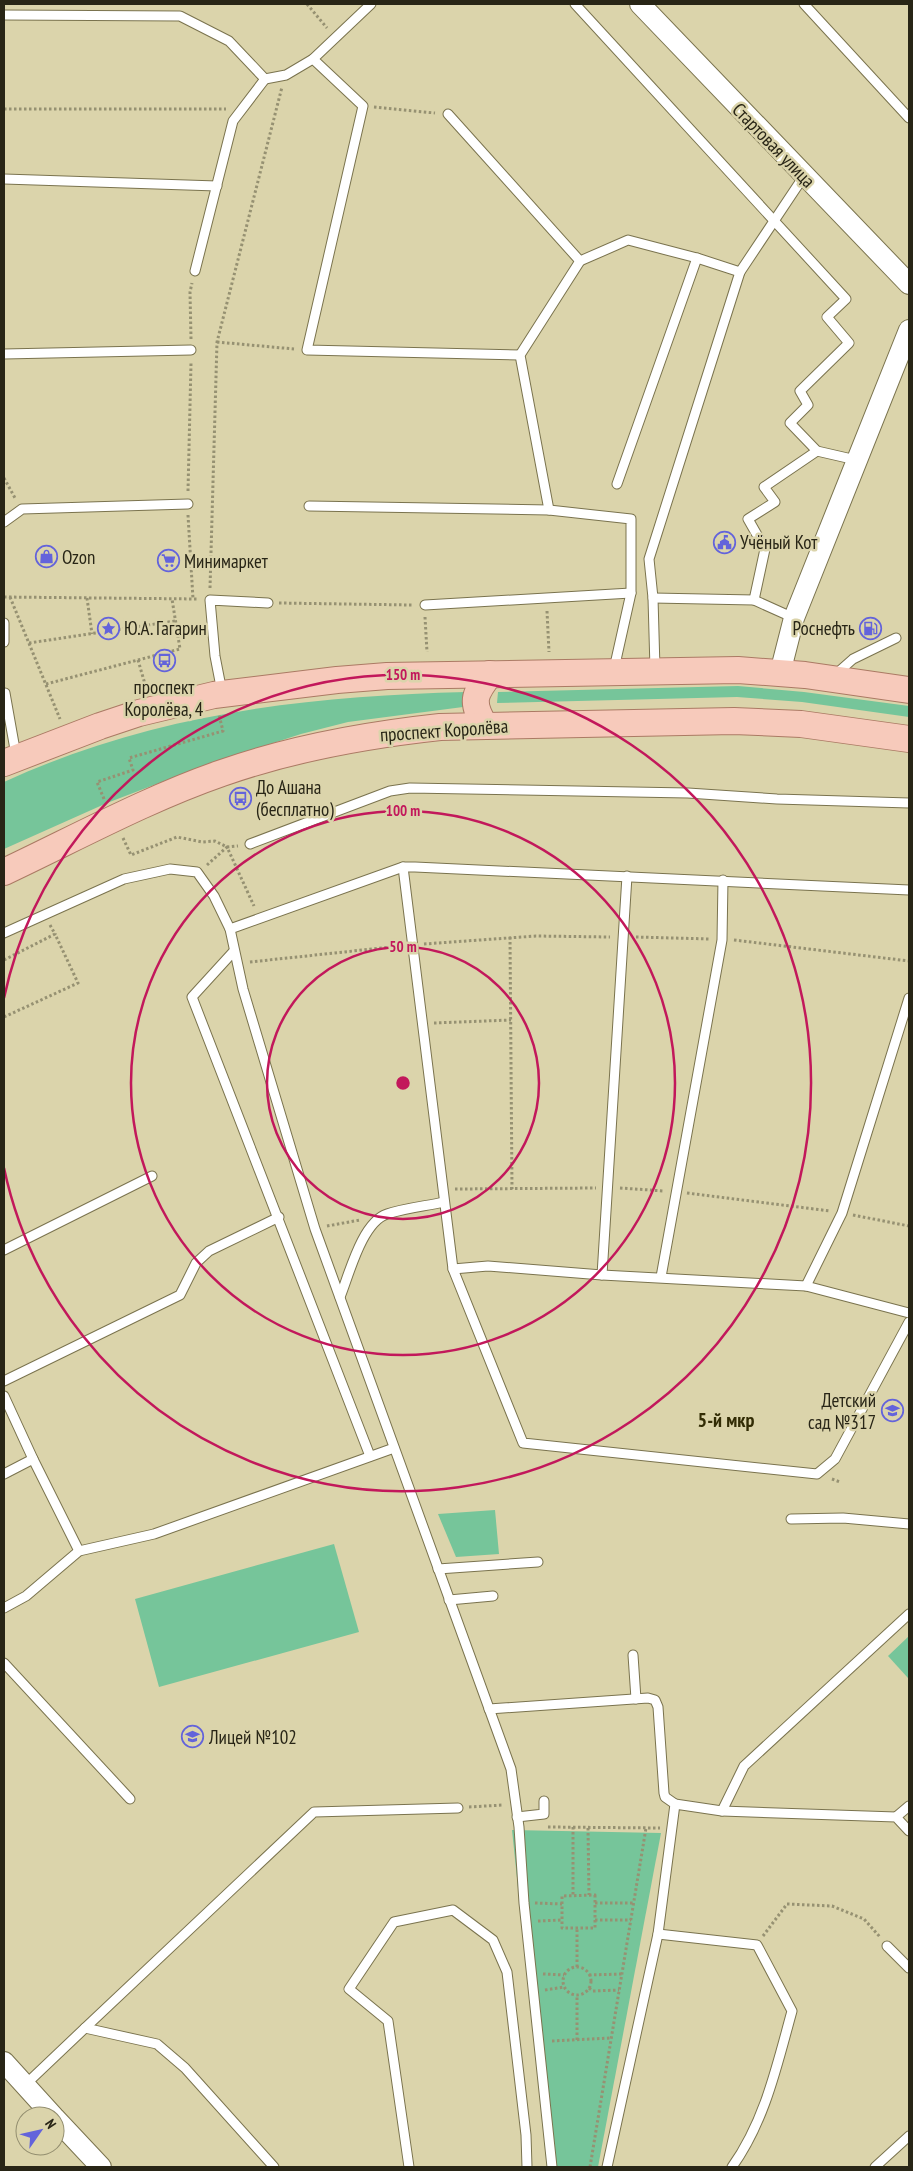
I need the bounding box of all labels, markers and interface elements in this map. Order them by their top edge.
street label: Стартовая улица [727,97,821,193]
public building icon: Учёный Кот [712,530,736,554]
place label: Учёный Кот [740,530,818,554]
shop icon: Ozon [34,545,58,569]
place label: Ozon [62,545,95,569]
supermarket icon: Минимаркет [156,549,180,573]
place label: Минимаркет [184,549,269,573]
place icon: Ю.А. Гагарин [96,616,120,640]
place label: Ю.А. Гагарин [124,616,207,640]
place label: Роснефть [793,616,855,640]
fuel station icon: Роснефть [859,616,883,640]
bus stop icon: проспект Королёва, 4 [152,649,176,673]
text: 150 m [386,665,420,684]
place label: проспект Королёва, 4 [125,675,204,721]
street label: проспект Королёва [379,714,509,746]
place label: До Ашана (бесплатно) [256,775,334,821]
bus stop icon: До Ашана (бесплатно) [228,786,252,810]
text: 100 m [386,801,420,820]
text: 50 m [389,937,417,956]
centre of rings [394,1074,412,1092]
place label: Детский сад №317 [808,1388,876,1434]
school or university icon: Детский сад №317 [880,1399,904,1423]
district label: 5-й мкр [698,1407,754,1433]
school or university icon: Лицей №102 [181,1725,205,1749]
place label: Лицей №102 [208,1725,297,1749]
north arrow [15,2106,65,2156]
text: N [41,2116,60,2132]

